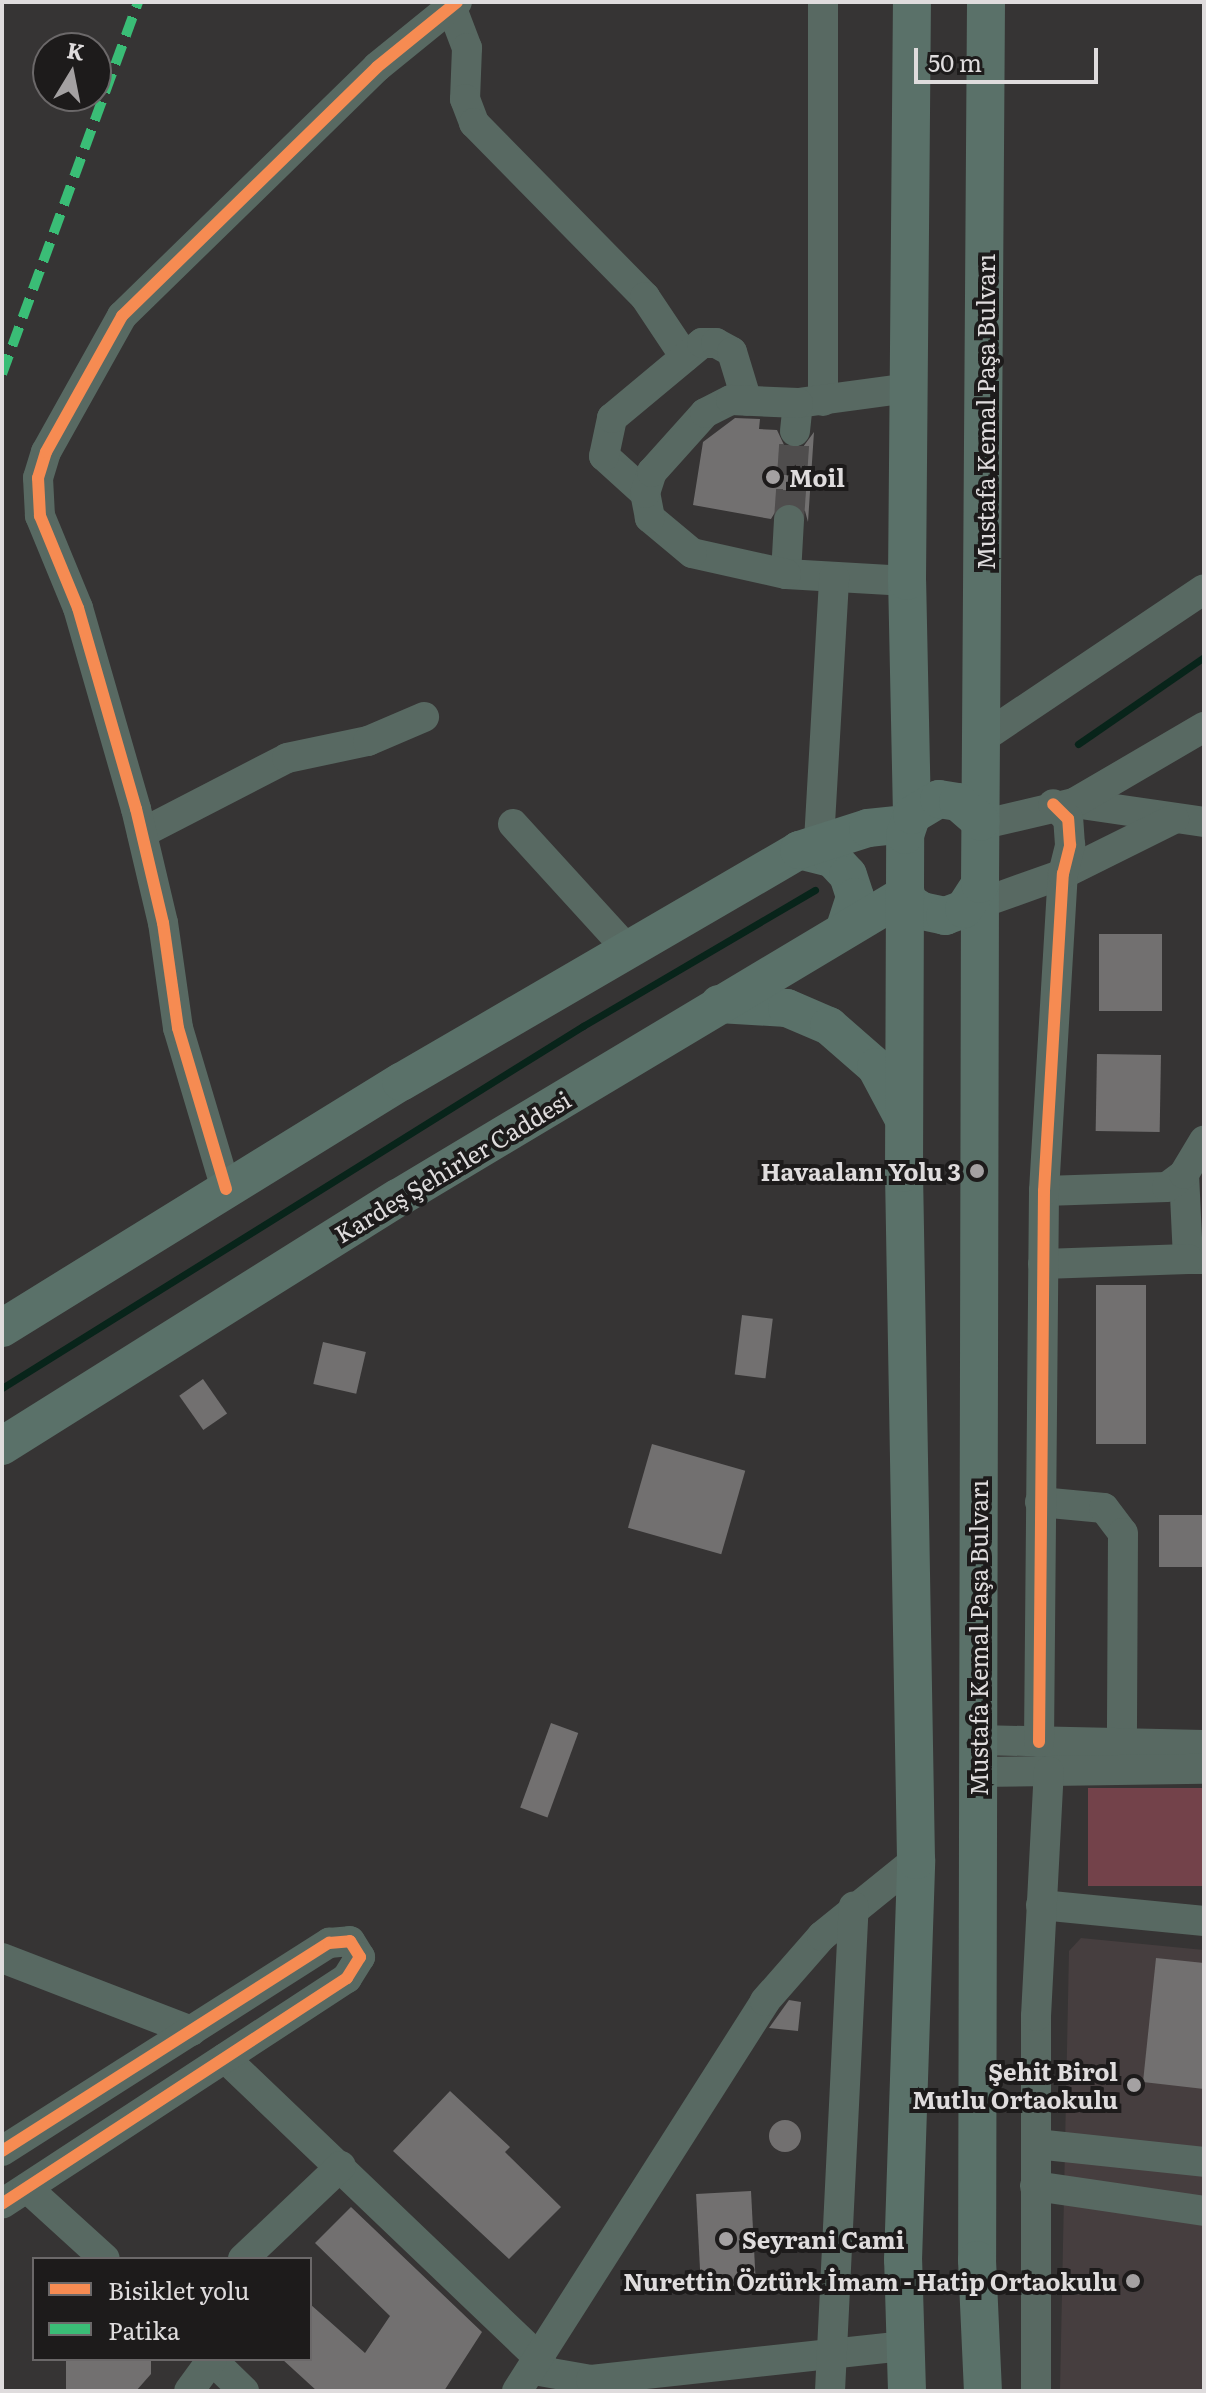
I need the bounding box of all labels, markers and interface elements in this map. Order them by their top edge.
north arrow [32,32,112,112]
text: K [65,32,87,68]
scale bar [918,32,1102,82]
text: 50 m [928,44,982,79]
street label: Mustafa Kemal Paşa Bulvarı [971,254,999,570]
place label: Moil [789,463,845,491]
marker: Moil [764,468,782,486]
street label: Kardeş Şehirler Caddesi [329,1084,575,1248]
place label: Havaalanı Yolu 3 [760,1157,961,1185]
marker: Havaalanı Yolu 3 [968,1162,986,1180]
street label: Mustafa Kemal Paşa Bulvarı [964,1480,992,1796]
place label: Şehit Birol Mutlu Ortaokulu [912,2057,1118,2113]
marker: Şehit Birol Mutlu Ortaokulu [1125,2076,1143,2094]
place label: Seyrani Cami [742,2225,904,2253]
marker: Seyrani Cami [717,2230,735,2248]
legend [32,2257,312,2361]
place label: Nurettin Öztürk İmam - Hatip Ortaokulu [623,2267,1117,2295]
text: Bisiklet yolu [108,2272,250,2307]
marker: Nurettin Öztürk İmam - Hatip Ortaokulu [1124,2272,1142,2290]
text: Patika [108,2312,180,2347]

